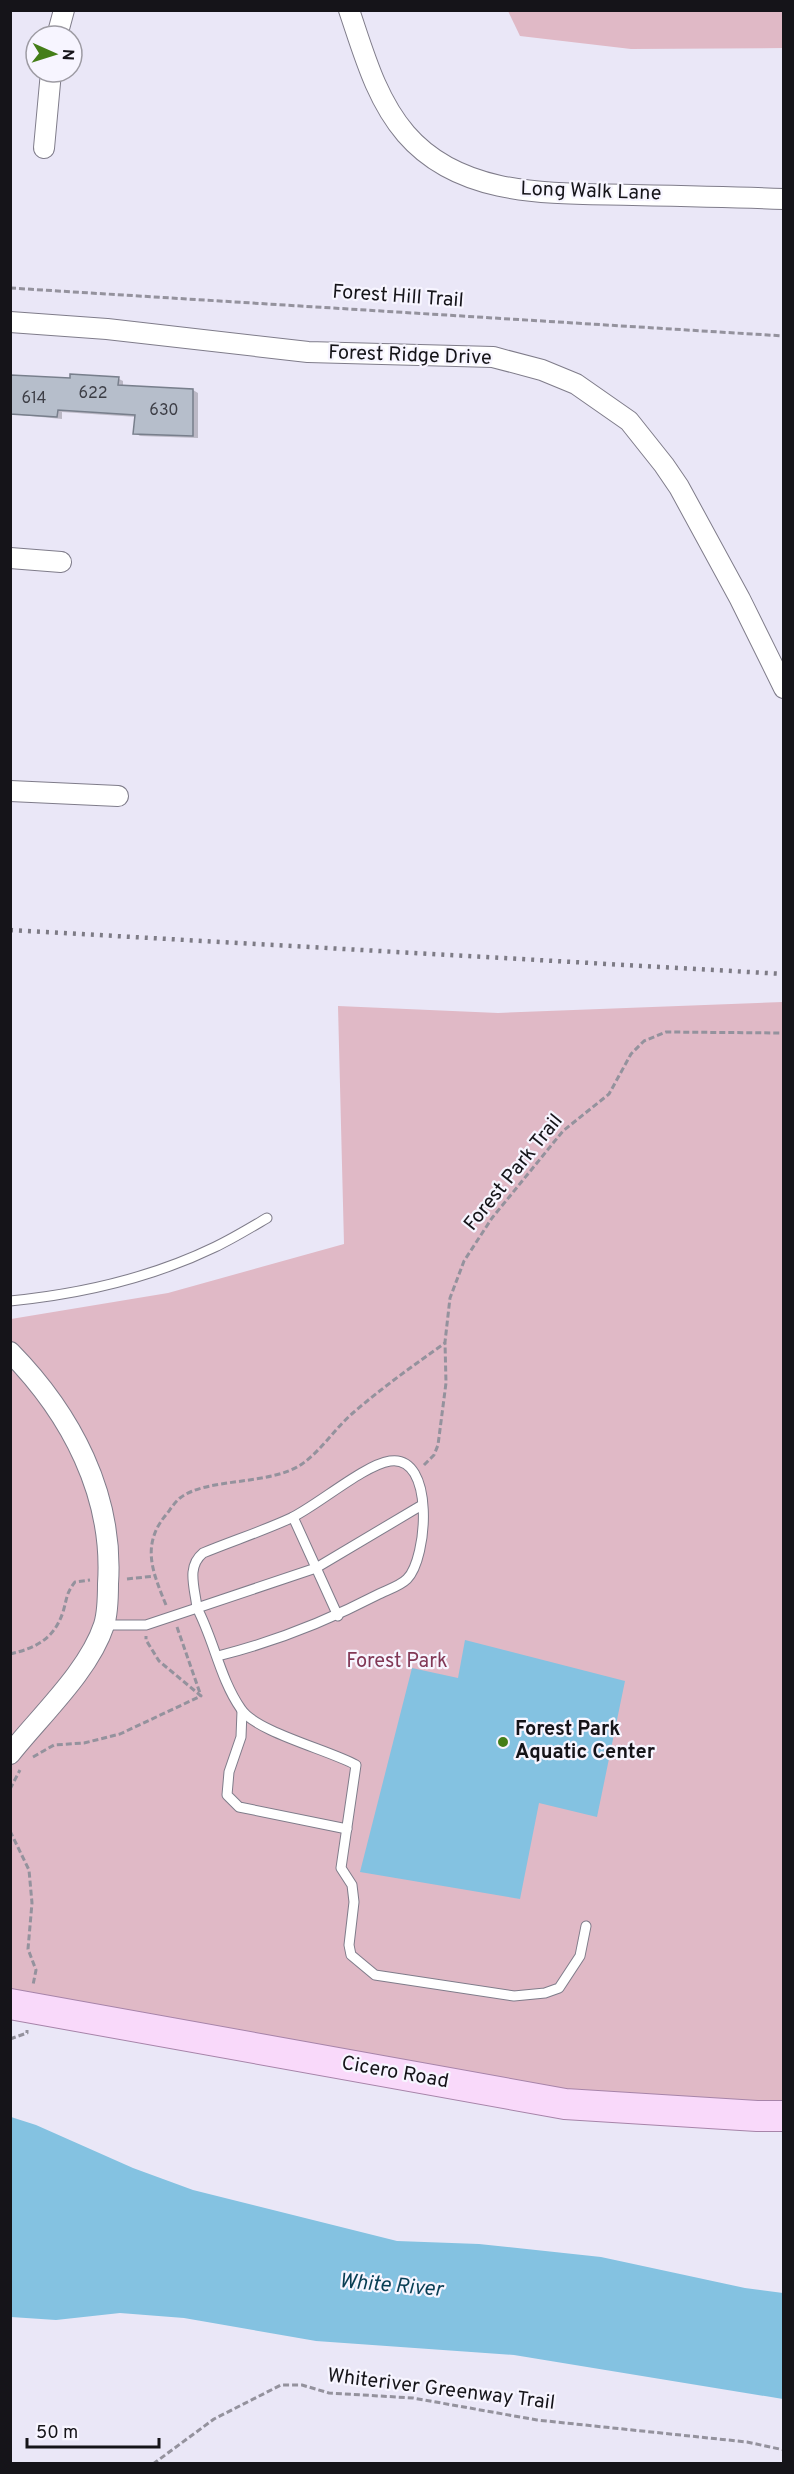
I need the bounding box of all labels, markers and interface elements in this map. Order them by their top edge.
north arrow [24,24,84,84]
text: N [57,48,77,61]
street label: Long Walk Lane [520,177,662,207]
street label: Forest Hill Trail [331,279,465,315]
street label: Forest Ridge Drive [328,340,492,372]
house number: 622 [78,384,108,404]
house number: 614 [21,389,47,409]
house number: 630 [149,401,179,421]
street label: Forest Park Trail [459,1109,569,1237]
park label: Forest Park [346,1649,448,1675]
place label: Forest Park Aquatic Center [515,1717,656,1766]
marker: Forest Park Aquatic Center [496,1735,510,1749]
street label: Cicero Road [339,2051,451,2095]
water label: White River [338,2268,446,2304]
street label: Whiteriver Greenway Trail [326,2363,556,2417]
scale bar [27,2411,159,2449]
text: 50 m [36,2422,78,2445]

